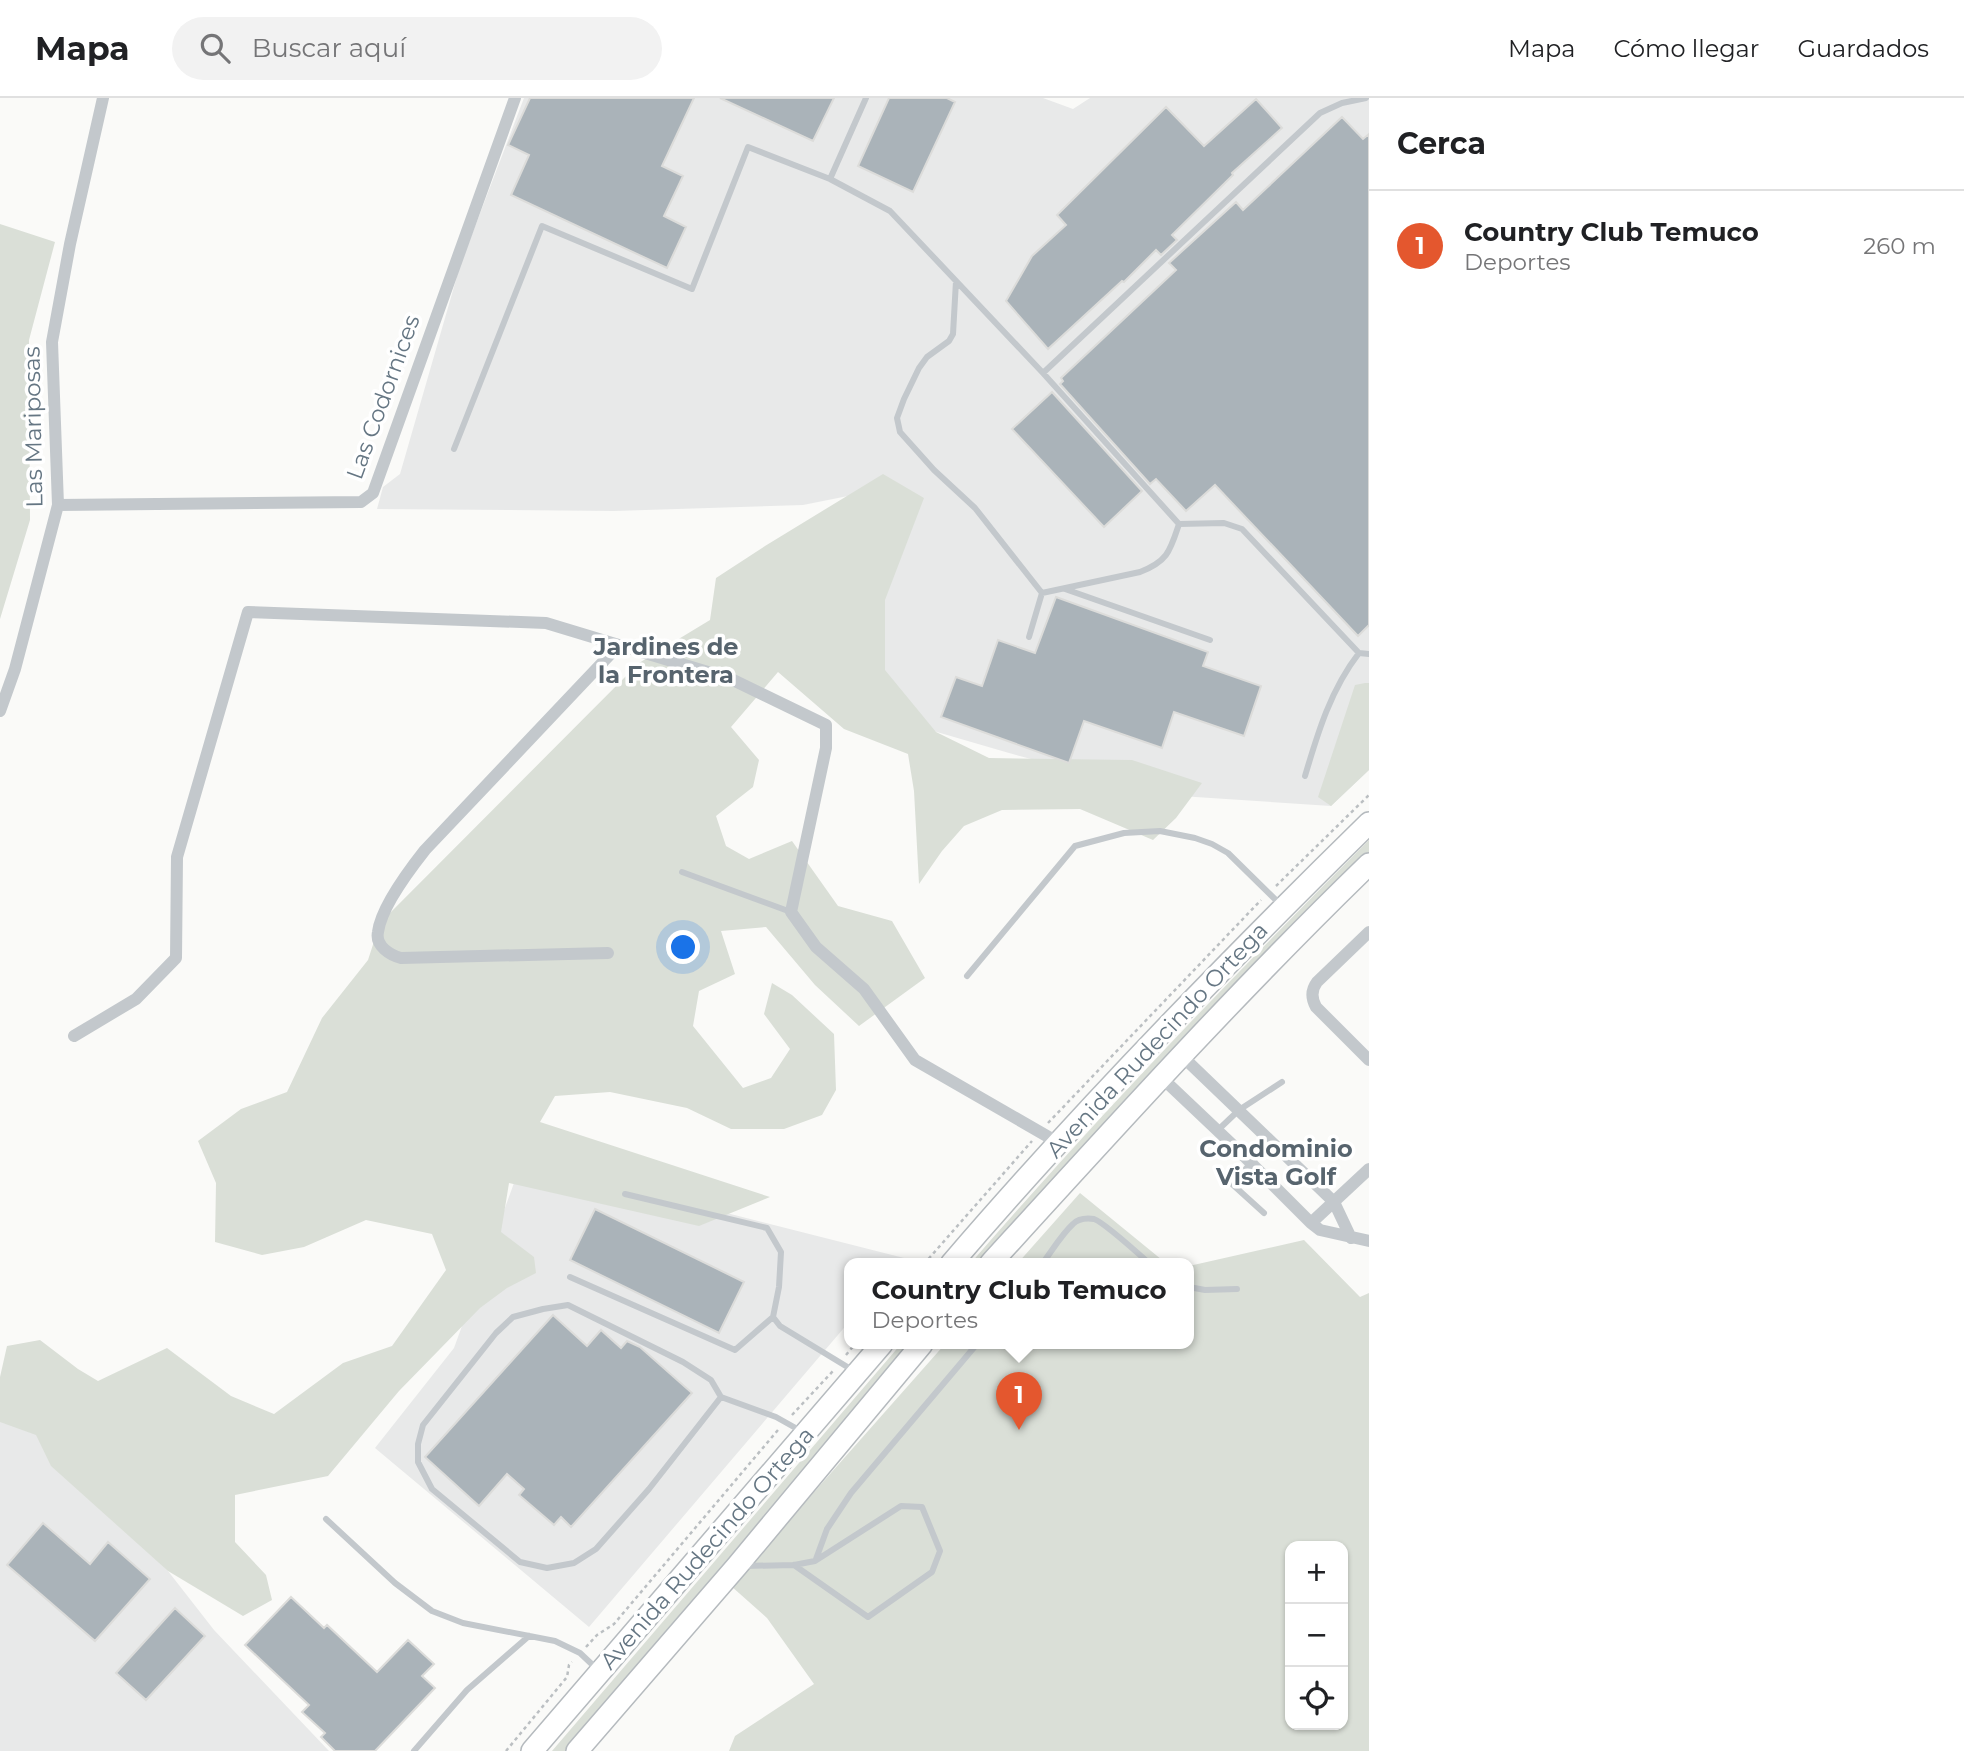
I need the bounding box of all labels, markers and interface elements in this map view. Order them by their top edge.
search box [172,17,662,80]
text: Mapa [35,28,130,68]
icon: search [196,29,234,67]
text: Buscar aquí [252,32,406,64]
text: Mapa [1508,34,1575,63]
text: Cómo llegar [1613,34,1759,63]
text: Guardados [1797,34,1929,63]
text: Cerca [1397,125,1486,162]
text: Country Club Temuco [1464,216,1759,248]
text: 1 [1415,232,1425,260]
text: 260 m [1863,232,1936,260]
text: Deportes [1464,248,1571,276]
street label: Las Codornices [340,311,426,483]
street label: Las Mariposas [18,346,48,508]
district label: Jardines de la Frontera [593,632,738,689]
street label: Avenida Rudecindo Ortega [1040,916,1274,1164]
your location [666,930,700,964]
district label: Condominio Vista Golf [1199,1134,1353,1191]
popup [844,1258,1194,1349]
text: Country Club Temuco [872,1274,1166,1306]
text: Deportes [872,1306,978,1334]
pin: 1 [996,1372,1042,1430]
street label: Avenida Rudecindo Ortega [594,1421,820,1675]
map controls [1285,1541,1348,1730]
button: + [1285,1541,1348,1604]
button: − [1285,1604,1348,1667]
button: locate [1285,1667,1348,1730]

